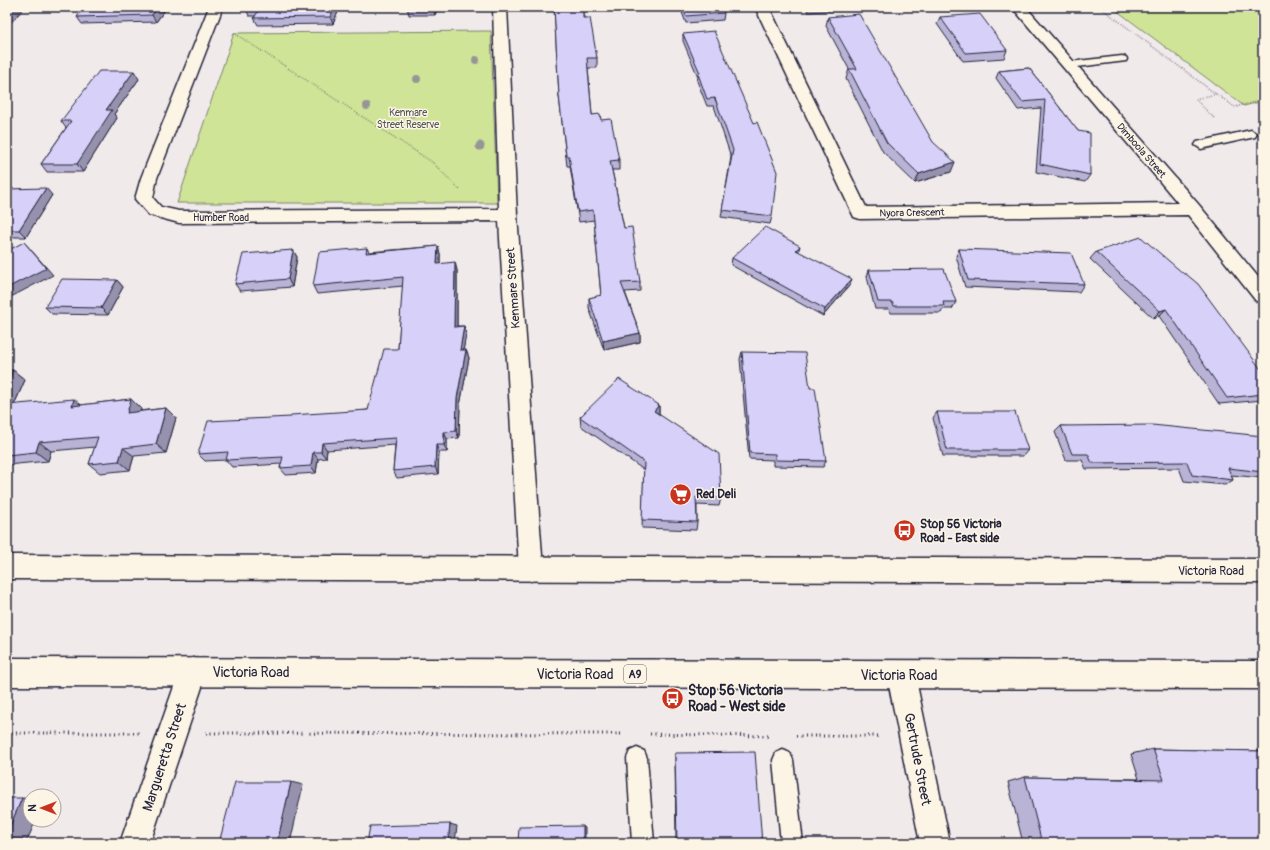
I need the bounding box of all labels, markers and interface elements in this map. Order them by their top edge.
park label: Kenmare Street Reserve [377,107,439,131]
street label: Dimboola Street [1114,121,1169,181]
street label: Nyora Crescent [879,206,946,220]
street label: Humber Road [193,212,249,224]
street label: Kenmare Street [503,247,524,329]
supermarket icon: Red Deli [668,481,694,507]
place label: Red Deli [696,487,736,502]
place label: Stop 56 Victoria Road - East side [920,517,1002,546]
bus stop icon: Stop 56 Victoria Road - East side [891,518,917,544]
street label: Victoria Road [1178,564,1244,579]
street label: Victoria Road [212,664,290,681]
road number: A9 [624,665,646,683]
street label: Victoria Road [536,666,614,683]
street label: Victoria Road [860,667,938,684]
place label: Stop 56 Victoria Road - West side [688,682,787,715]
bus stop icon: Stop 56 Victoria Road - West side [659,685,685,711]
street label: Margueretta Street [139,700,190,814]
street label: Gertrude Street [900,711,935,807]
north arrow [22,788,62,828]
text: N [26,804,39,812]

